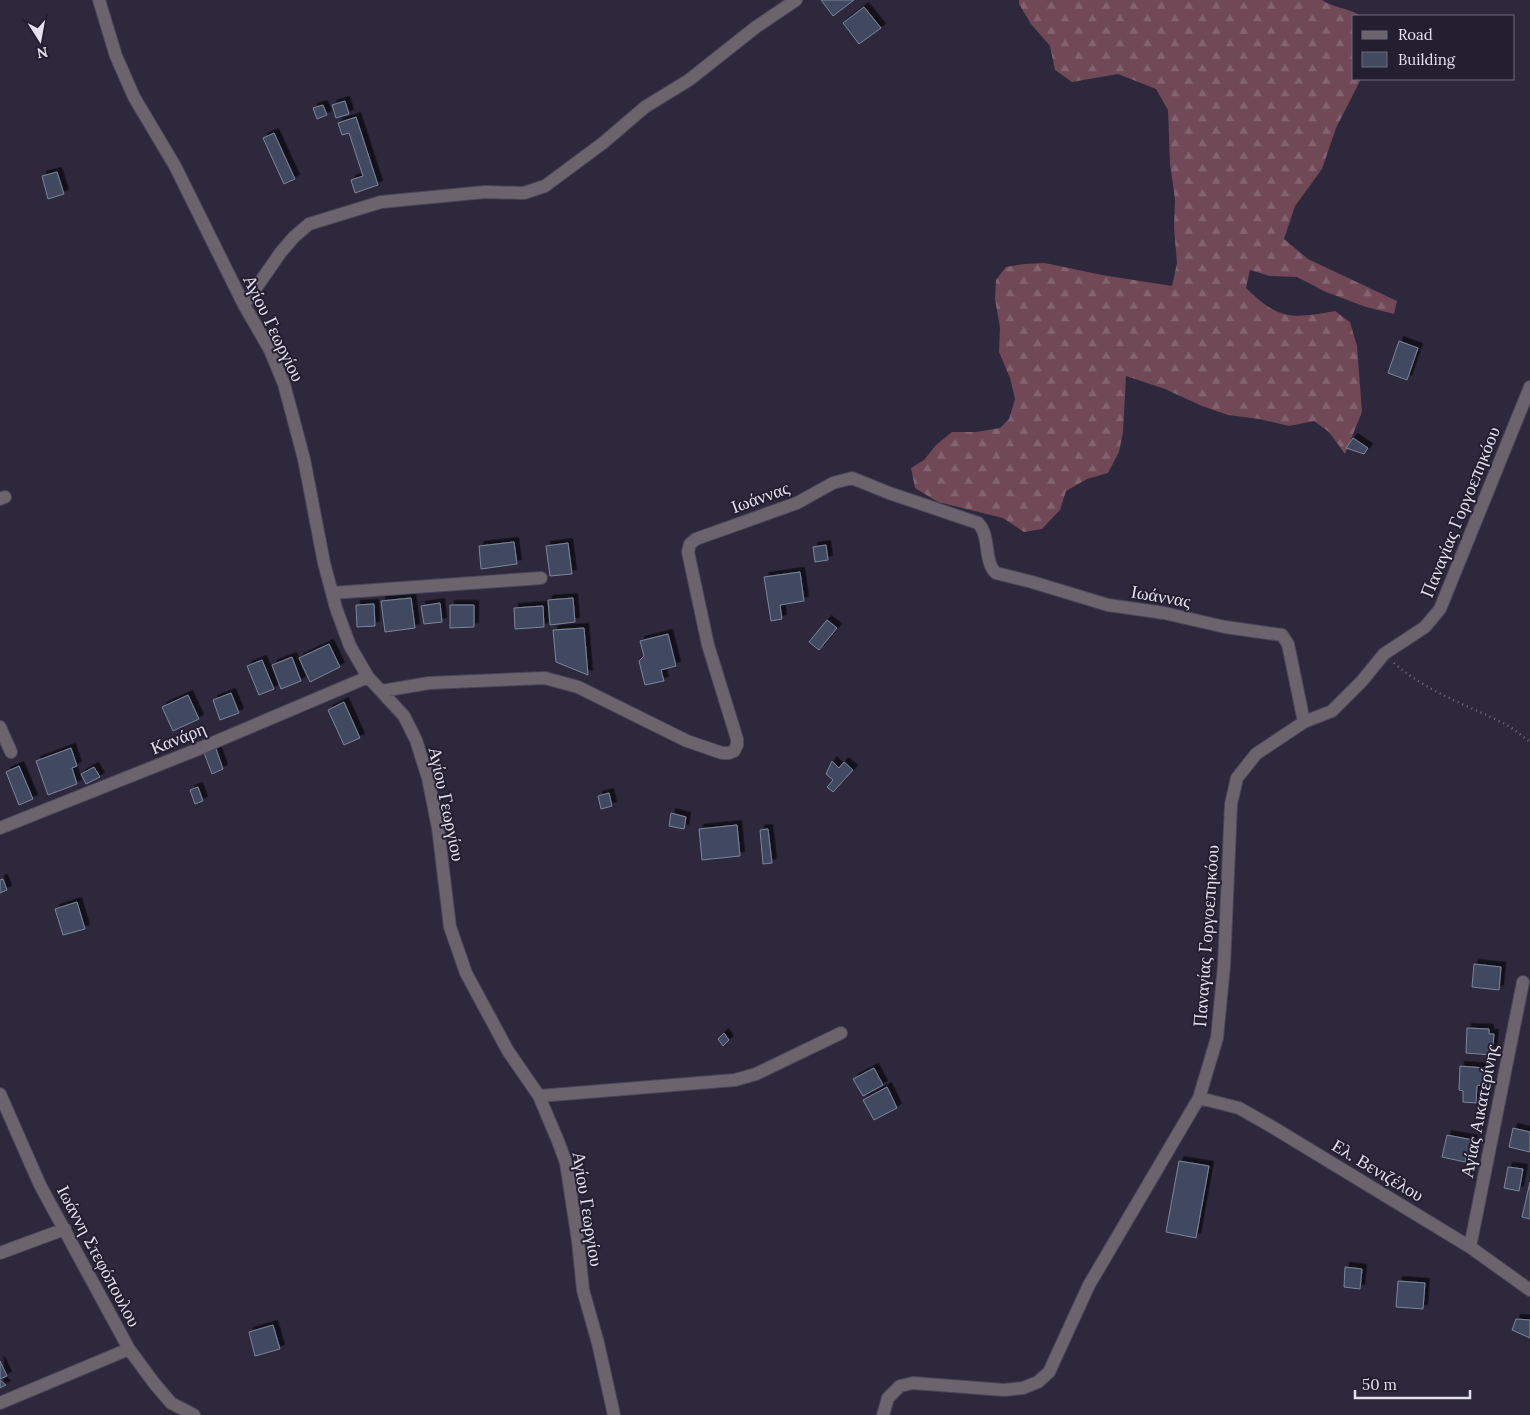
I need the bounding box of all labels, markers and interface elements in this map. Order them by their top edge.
north arrow [15,15,65,65]
legend [1352,15,1515,80]
text: Road [1398,25,1433,44]
text: N [35,43,50,63]
text: Building [1398,50,1456,69]
street label: Αγίου Γεωργίου [238,271,310,385]
street label: Παναγίας Γοργοεπηκόου [1415,423,1505,601]
street label: Ιωάννας [728,476,792,518]
street label: Ιωάννας [1129,579,1193,613]
street label: Κανάρη [147,717,209,759]
street label: Αγίου Γεωργίου [424,745,470,863]
street label: Παναγίας Γοργοεπηκόου [1188,844,1224,1028]
street label: Αγίας Αικατερίνης [1455,1042,1503,1180]
street label: Ελ. Βενιζέλου [1328,1134,1428,1206]
street label: Αγίου Γεωργίου [568,1150,608,1268]
street label: Ιωάννη Στεφόπουλου [52,1181,146,1331]
scale bar [1355,1368,1470,1400]
text: 50 m [1362,1375,1397,1394]

